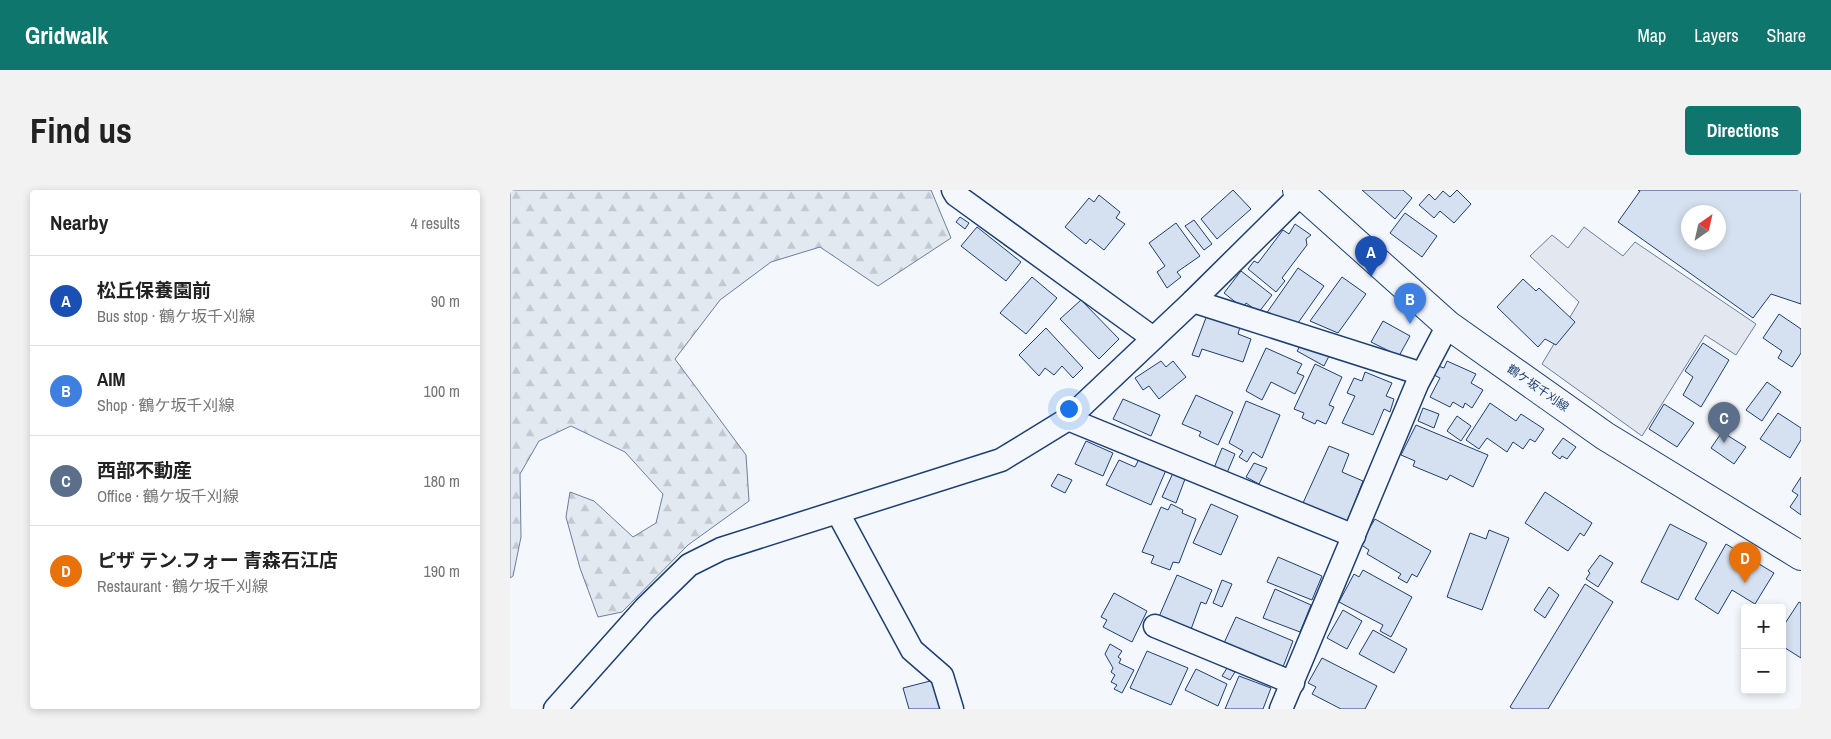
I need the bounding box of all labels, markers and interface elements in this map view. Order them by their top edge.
text: Gridwalk [25,19,108,51]
text: Map [1638,23,1666,48]
text: Layers [1694,23,1739,48]
text: Share [1767,23,1806,48]
button: Directions [1685,106,1801,155]
text: Find us [30,107,132,154]
north arrow [1681,205,1726,250]
text: Nearby [50,208,108,237]
text: 4 results [410,212,460,234]
pin: A [1355,236,1387,277]
text: 松丘保養園前 [97,277,211,303]
pin: B [1394,283,1426,324]
text: A [61,290,71,312]
text: 90 m [431,290,460,312]
text: Bus stop · 鶴ケ坂千刈線 [97,305,255,327]
street label: 鶴ケ坂千刈線 [1504,361,1572,415]
text: AIM [97,366,126,392]
text: B [61,380,71,402]
text: 100 m [424,380,460,402]
text: Shop · 鶴ケ坂千刈線 [97,394,235,416]
your location [1056,396,1082,422]
pin: C [1708,402,1740,443]
text: 西部不動産 [97,457,192,483]
text: C [61,470,71,492]
text: 180 m [424,470,460,492]
text: Office · 鶴ケ坂千刈線 [97,485,239,507]
pin: D [1729,542,1761,583]
text: ピザ テン.フォー 青森石江店 [97,547,338,573]
text: D [61,560,71,582]
text: 190 m [424,560,460,582]
text: Restaurant · 鶴ケ坂千刈線 [97,575,268,597]
map controls [1741,604,1786,694]
button: + [1741,604,1786,649]
button: − [1741,649,1786,694]

